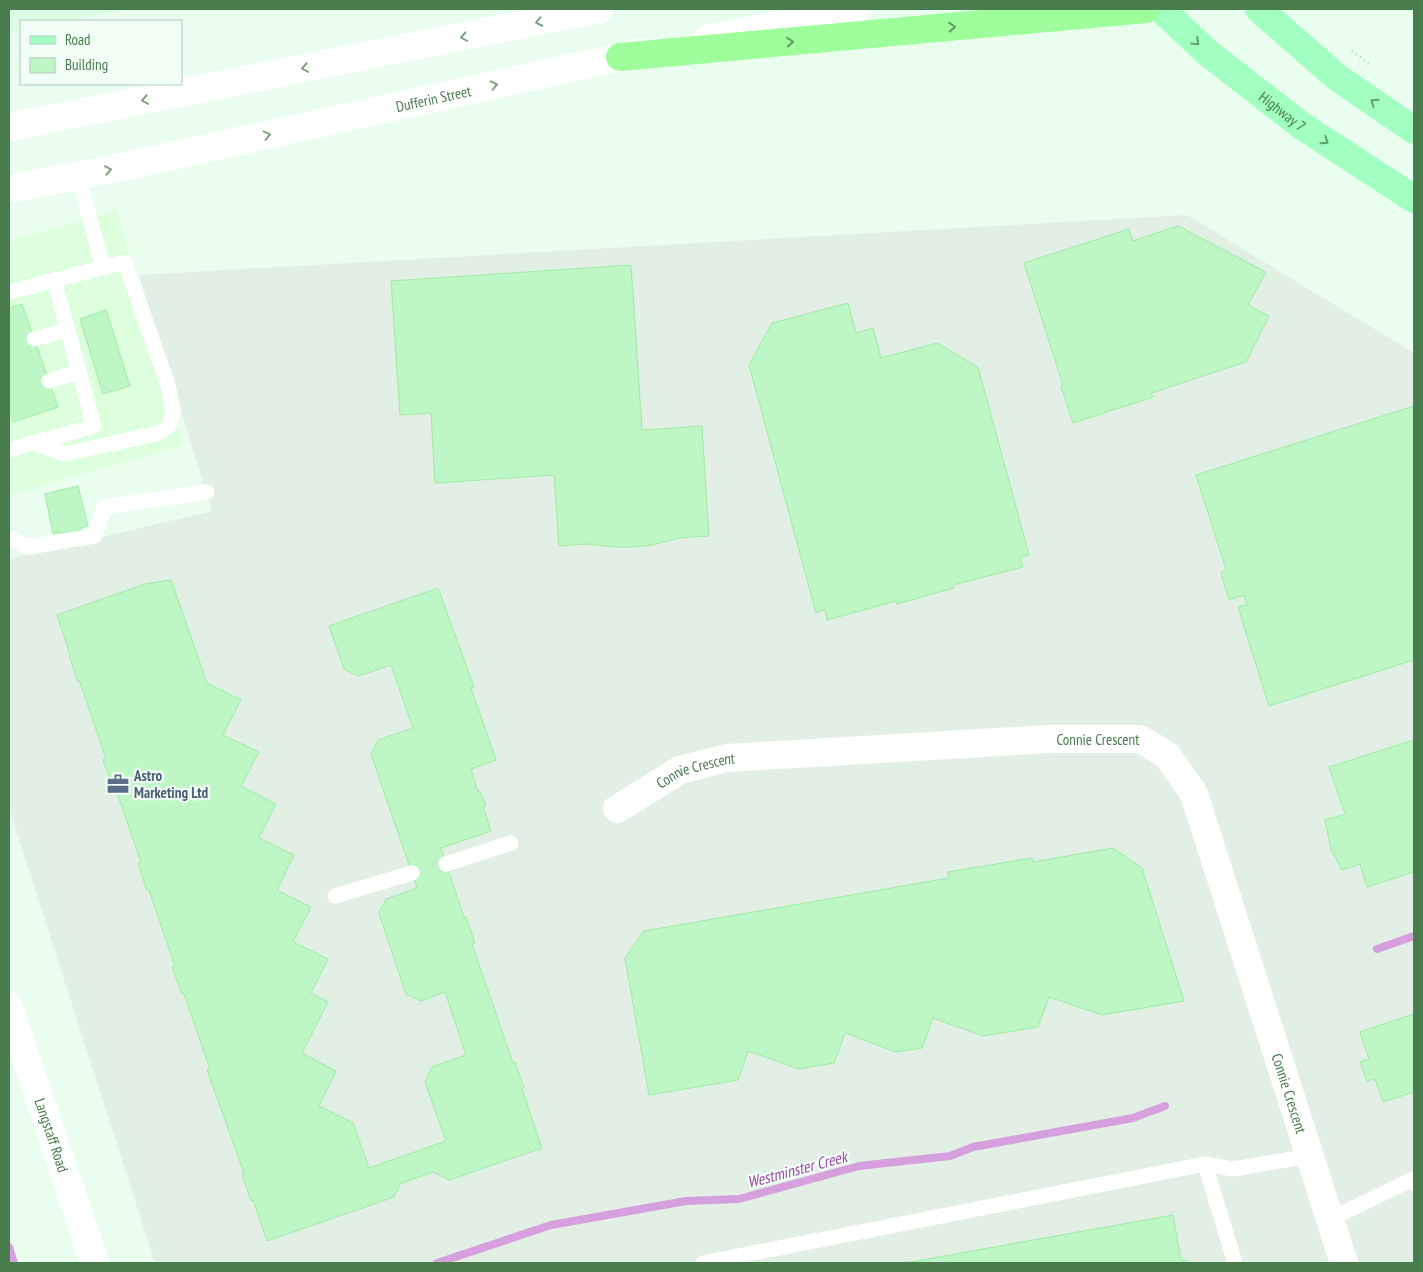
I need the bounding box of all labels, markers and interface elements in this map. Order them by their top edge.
one-way arrow [534,16,543,26]
legend [20,20,182,85]
one-way arrow [948,22,956,33]
text: Road [65,30,91,49]
one-way arrow [460,31,469,41]
one-way arrow [786,36,794,47]
one-way arrow [1191,36,1200,45]
text: Building [65,55,108,74]
one-way arrow [300,62,309,73]
one-way arrow [489,80,498,91]
street label: Dufferin Street [394,81,473,116]
street label: Highway 7 [1255,87,1310,135]
one-way arrow [141,94,150,104]
one-way arrow [1370,99,1380,108]
one-way arrow [262,130,271,141]
one-way arrow [1319,135,1329,144]
one-way arrow [104,165,113,176]
street label: Connie Crescent [1056,730,1139,749]
street label: Connie Crescent [652,748,735,792]
place label: Astro Marketing Ltd [133,766,209,802]
office icon: Astro Marketing Ltd [105,771,131,797]
street label: Connie Crescent [1268,1051,1311,1135]
street label: Langstaff Road [31,1096,73,1174]
water label: Westminster Creek [745,1146,851,1192]

